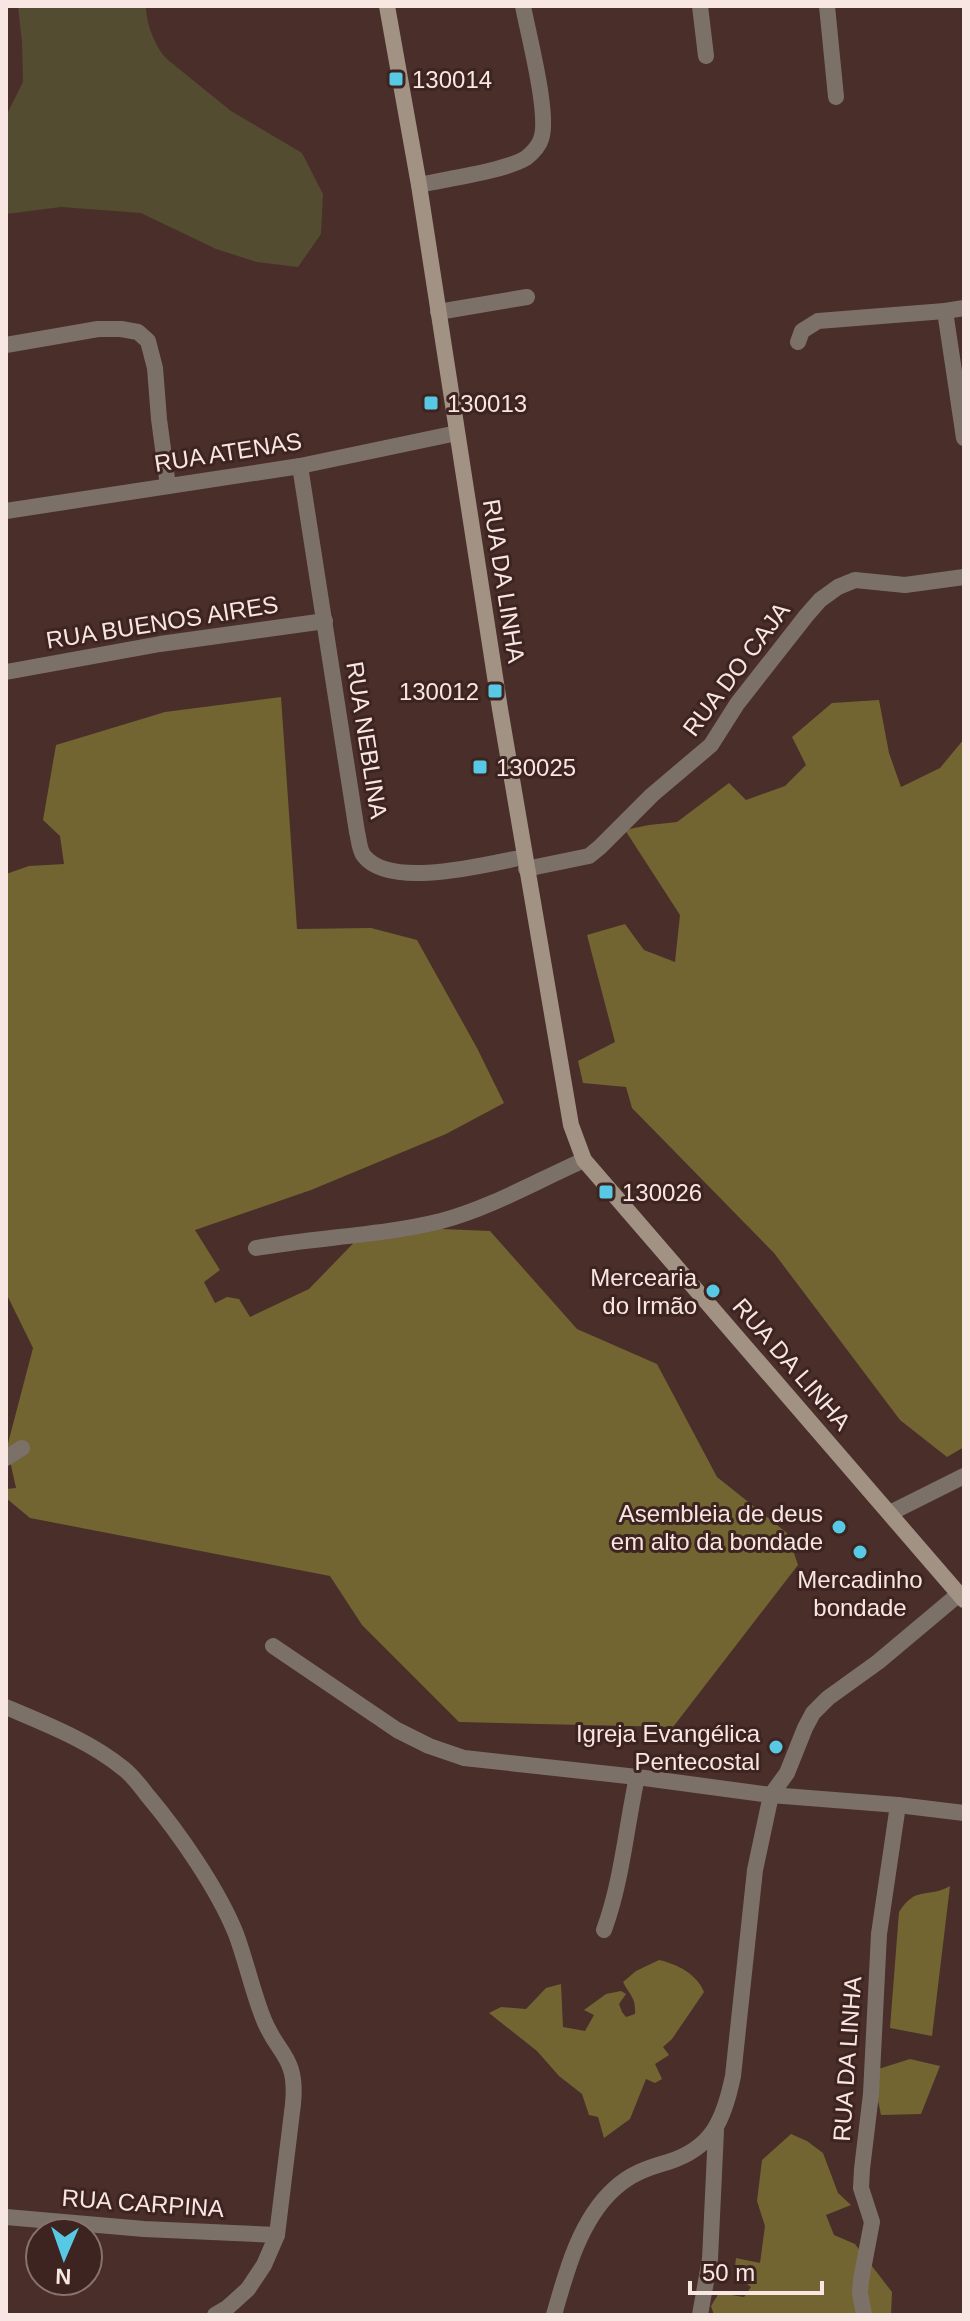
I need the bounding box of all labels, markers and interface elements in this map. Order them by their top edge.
place label: 130014 [412,66,492,93]
marker: 130014 [387,70,405,88]
place label: 130013 [447,390,527,417]
marker: 130013 [422,394,440,412]
street label: RUA ATENAS [152,427,304,477]
street label: RUA DA LINHA [478,497,530,665]
street label: RUA BUENOS AIRES [44,590,280,654]
street label: RUA DO CAJA [677,597,795,741]
street label: RUA NEBLINA [341,660,393,820]
place label: 130012 [399,678,479,705]
marker: 130012 [486,682,504,700]
place label: 130025 [496,754,576,781]
marker: 130025 [471,758,489,776]
place label: 130026 [622,1179,702,1206]
marker: 130026 [597,1183,615,1201]
place label: Mercearia do Irmão [590,1264,698,1319]
marker: Mercearia do Irmão [704,1282,722,1300]
street label: RUA DA LINHA [728,1293,856,1435]
place label: Asembleia de deus em alto da bondade [611,1500,823,1555]
marker: Asembleia de deus em alto da bondade [830,1518,848,1536]
marker: Mercadinho bondade [851,1543,869,1561]
place label: Mercadinho bondade [797,1566,923,1621]
place label: Igreja Evangélica Pentecostal [576,1720,761,1775]
marker: Igreja Evangélica Pentecostal [767,1738,785,1756]
street label: RUA DA LINHA [828,1976,866,2142]
street label: RUA CARPINA [61,2184,225,2222]
north arrow [24,2217,104,2297]
scale bar [690,2245,822,2295]
text: 50 m [702,2259,755,2286]
text: N [55,2264,72,2289]

